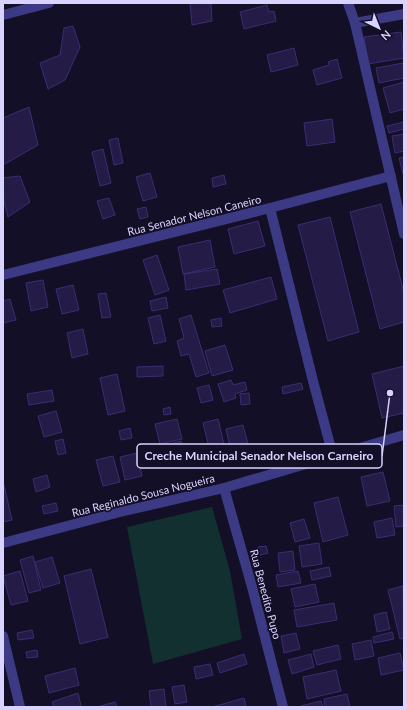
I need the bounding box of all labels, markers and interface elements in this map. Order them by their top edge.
north arrow [359,8,399,48]
text: N [379,28,394,43]
street label: Rua Senador Nelson Caneiro [126,192,262,238]
callout: Creche Municipal Senador Nelson Carneiro [137,444,382,468]
text: Creche Municipal Senador Nelson Carneiro [145,448,374,463]
street label: Rua Reginaldo Sousa Nogueira [70,471,216,519]
street label: Rua Benedito Pupo [248,548,284,640]

